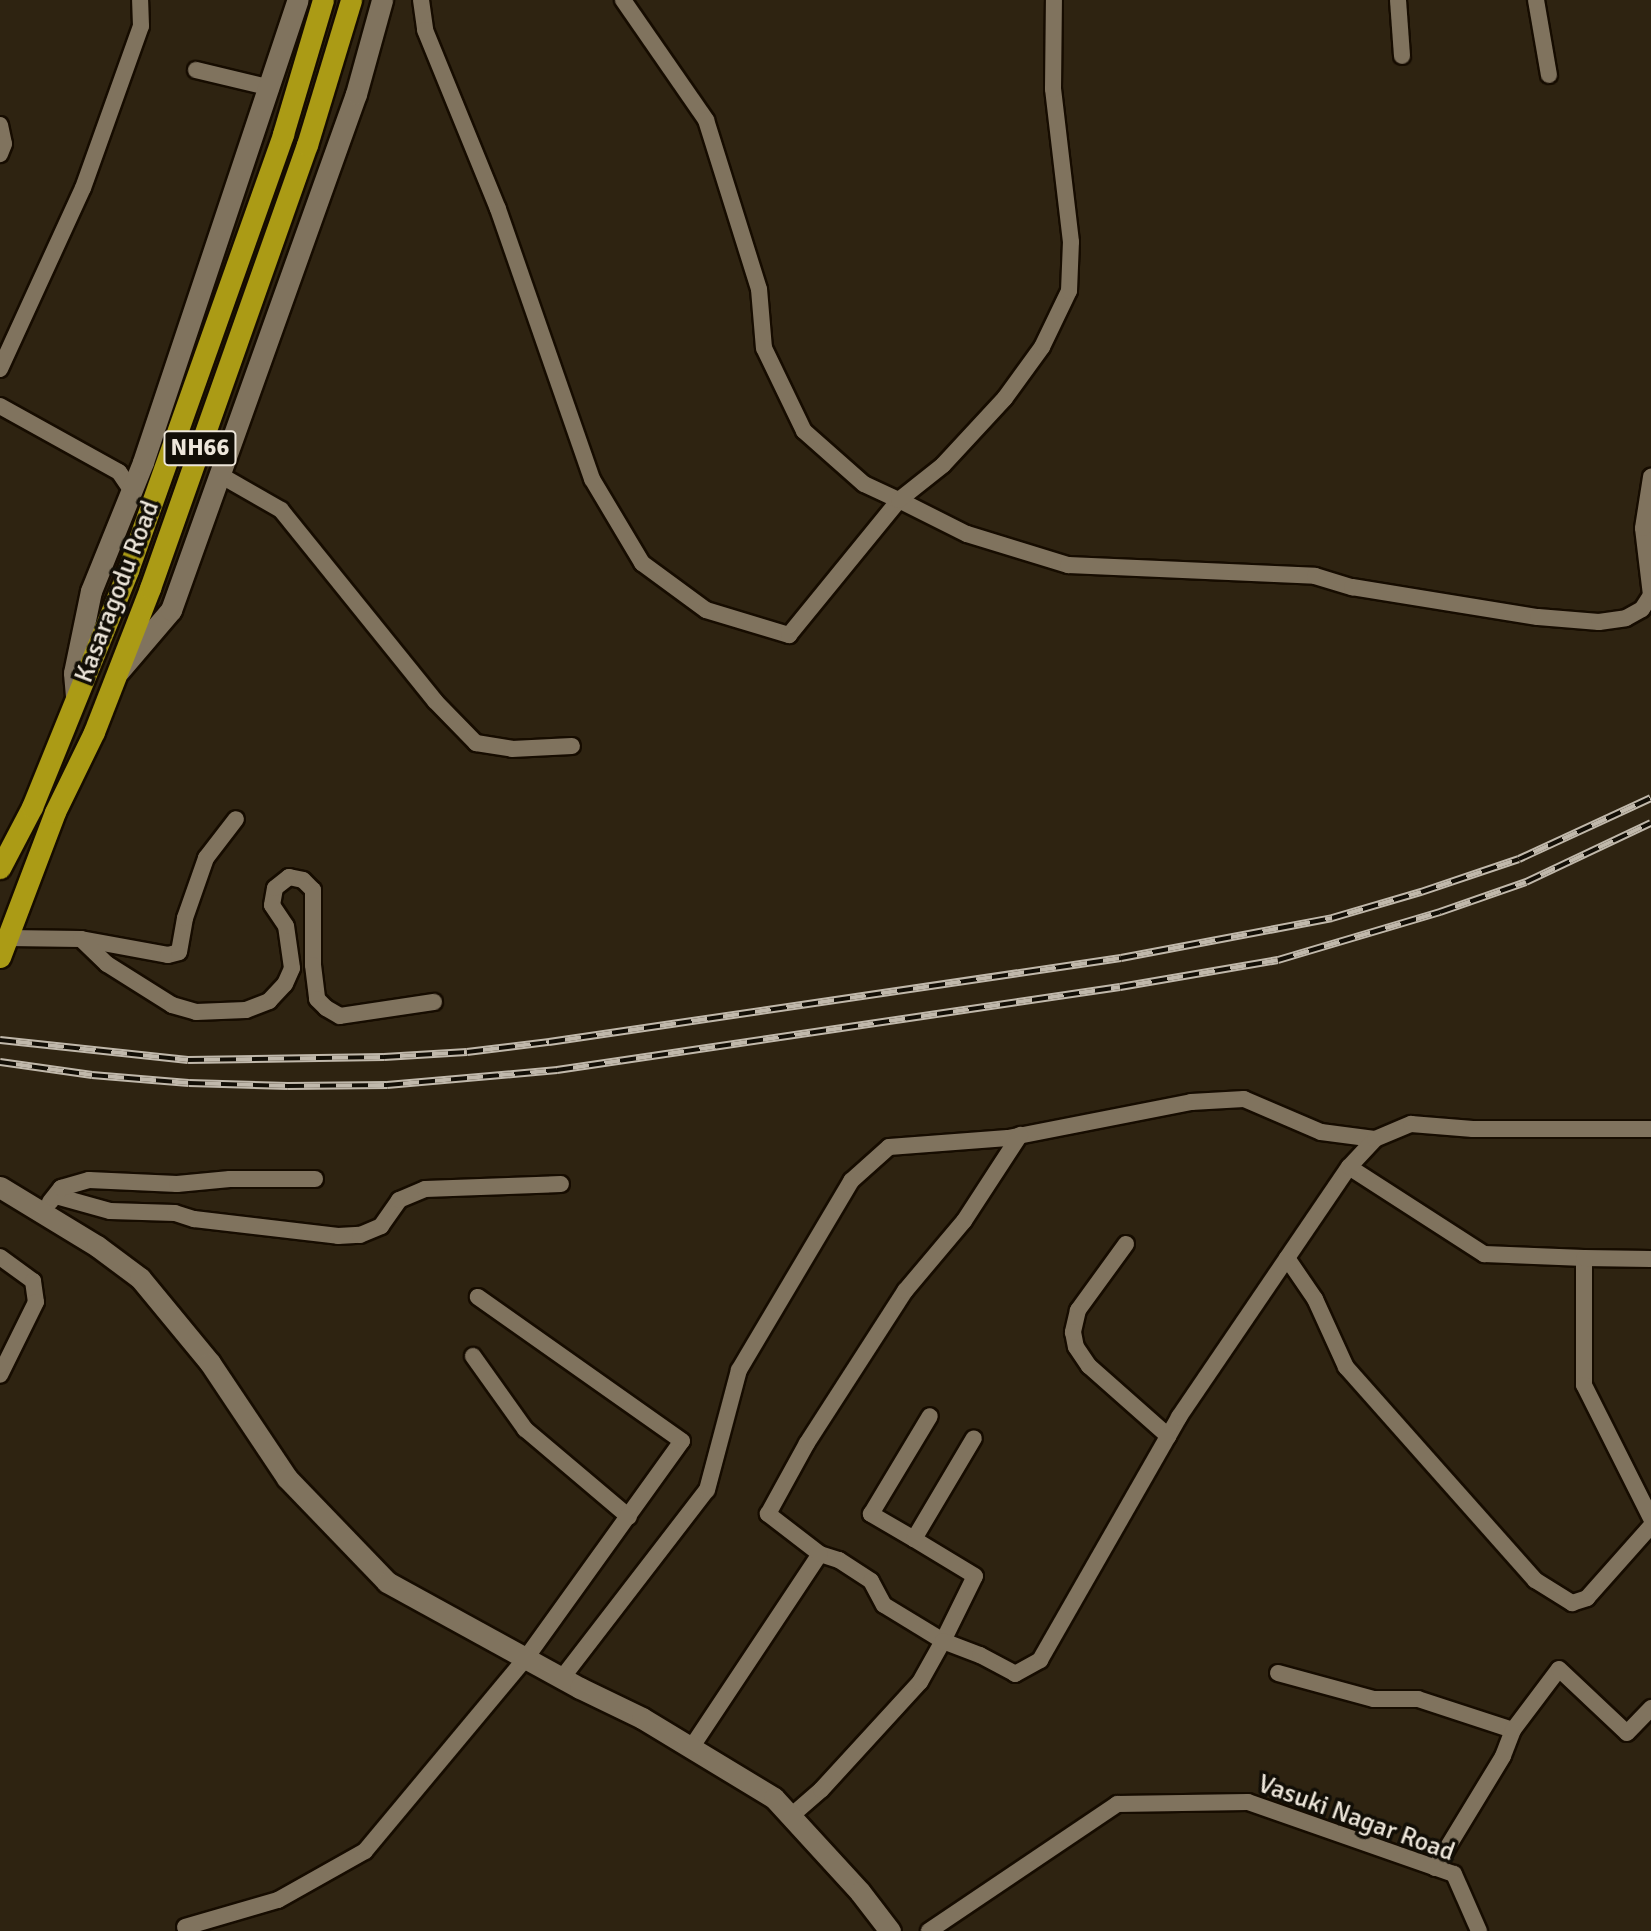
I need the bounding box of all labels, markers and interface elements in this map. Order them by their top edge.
road number: NH66 [163,428,237,468]
street label: Kasaragodu Road [69,497,167,687]
street label: Vasuki Nagar Road [1253,1769,1459,1869]

